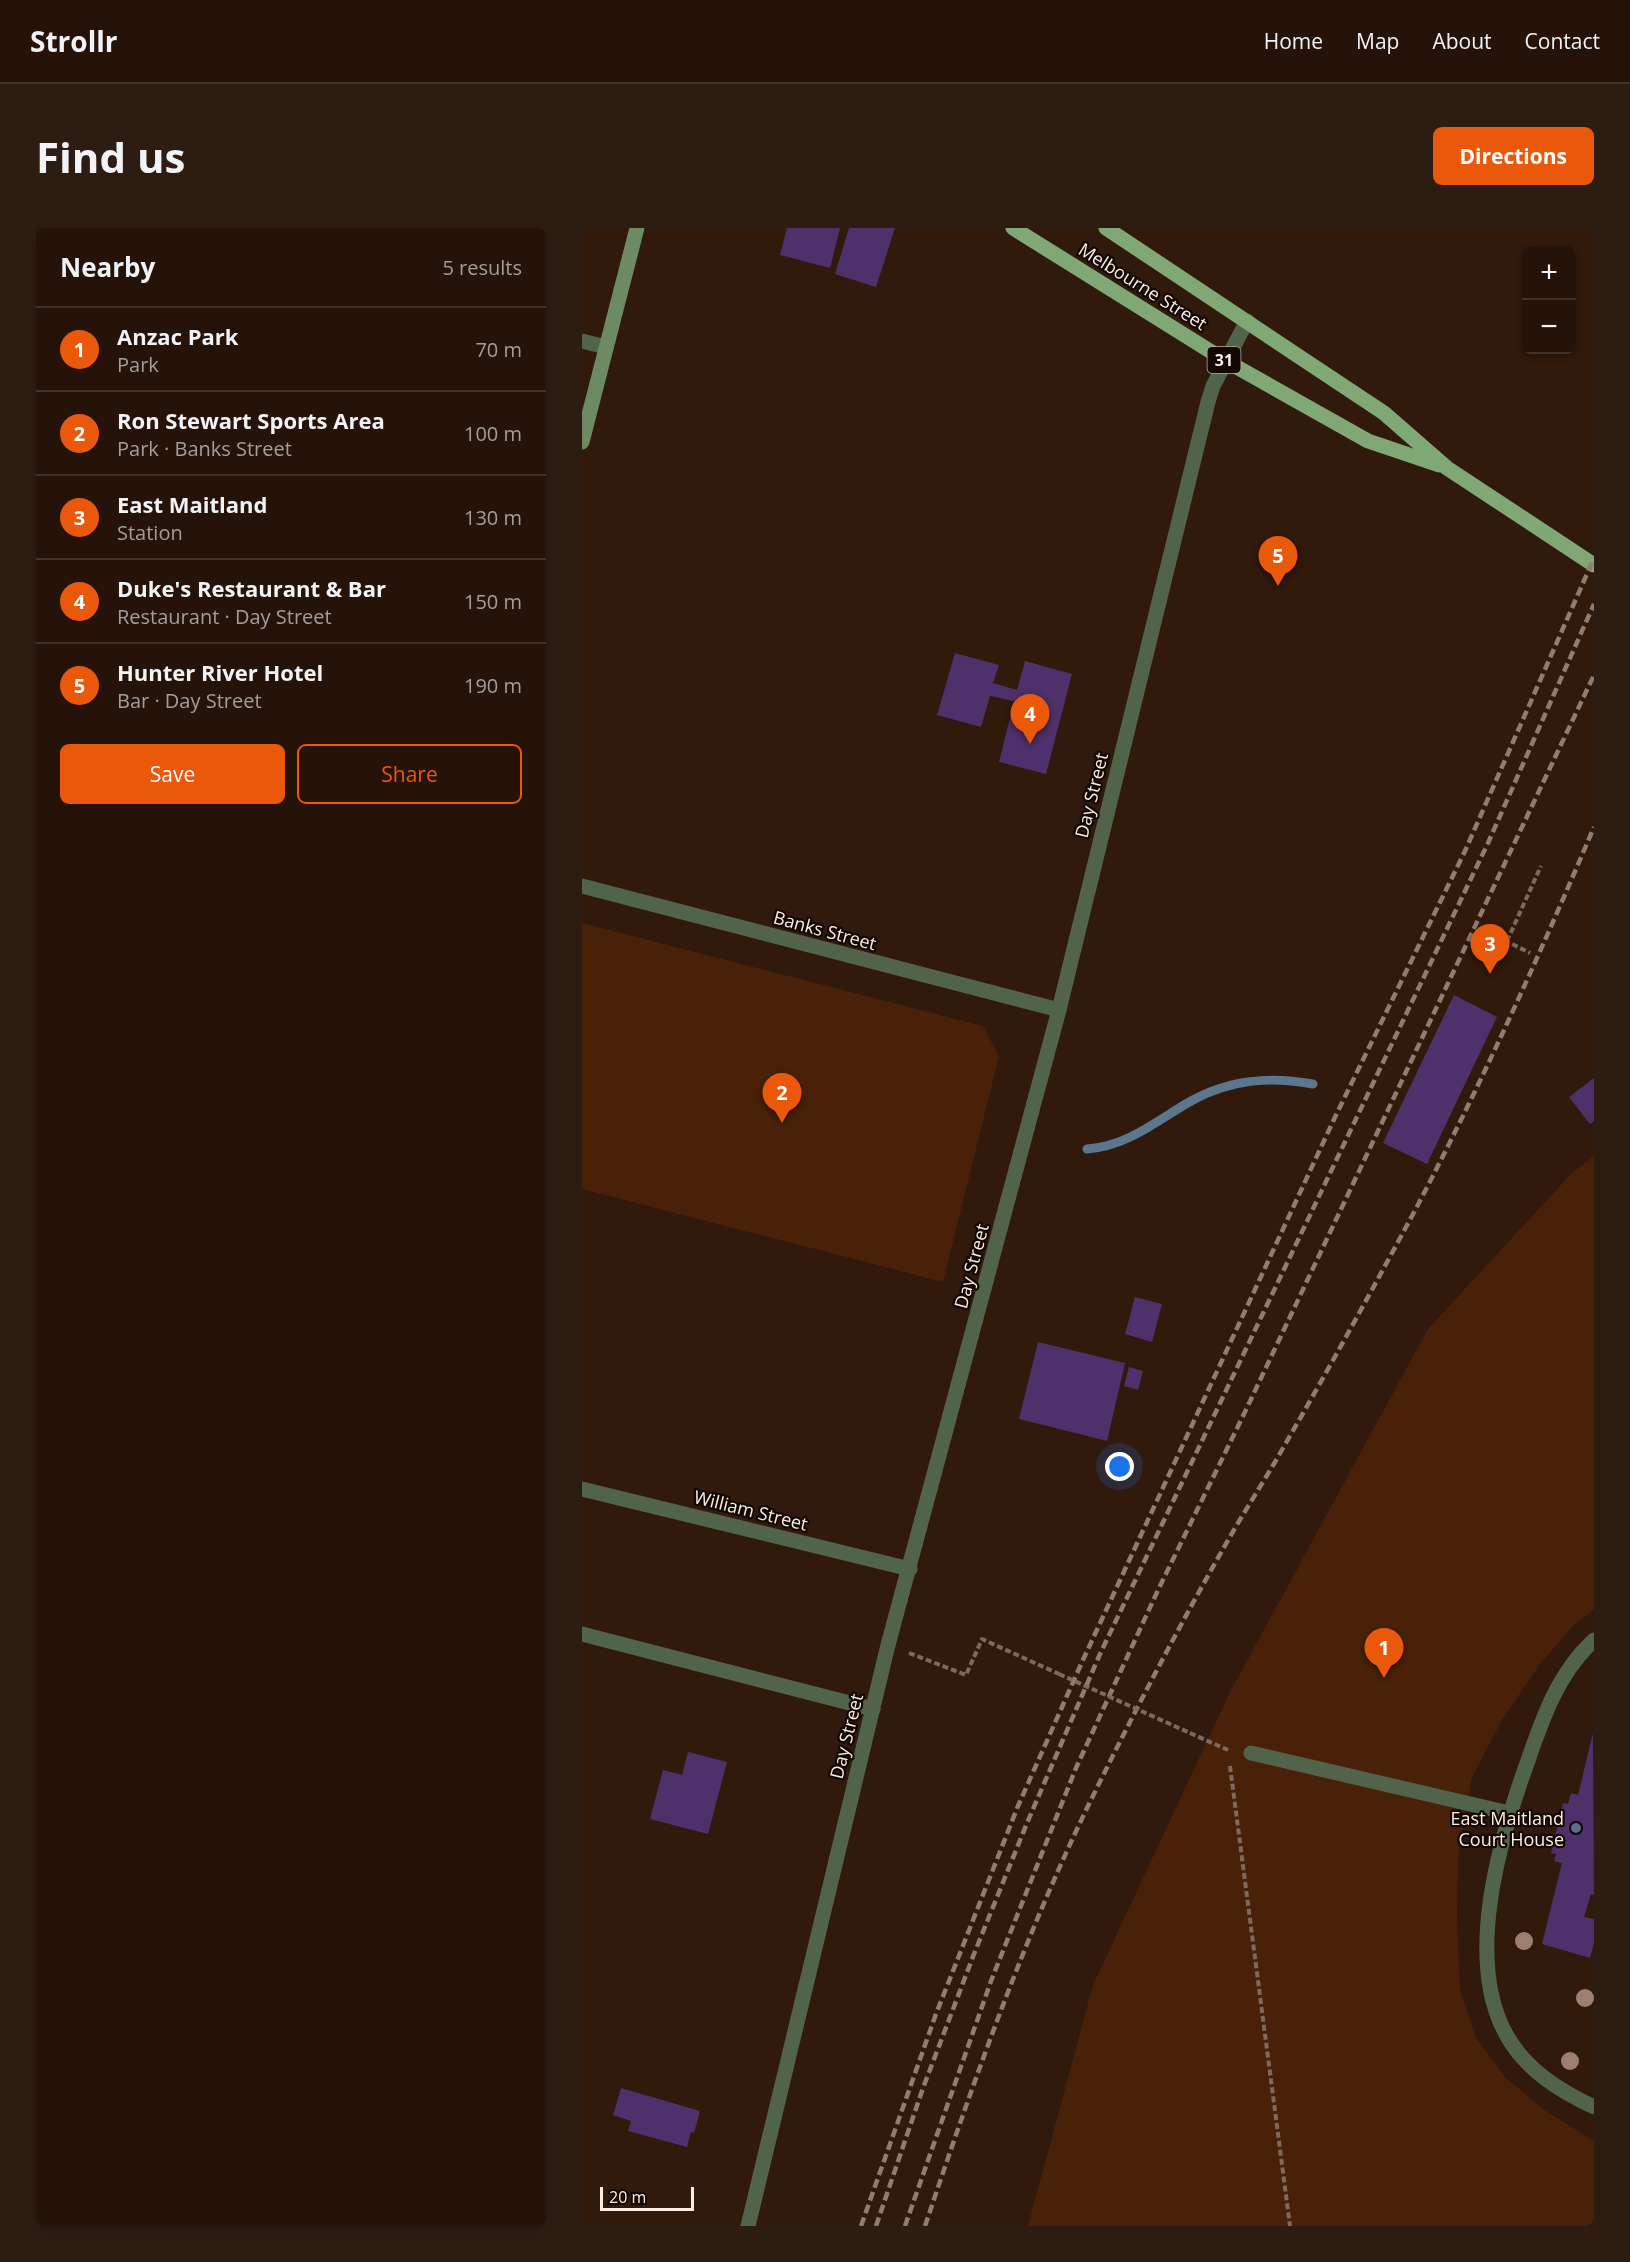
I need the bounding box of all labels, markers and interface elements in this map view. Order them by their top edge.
text: Strollr [30,22,117,60]
text: Home [1264,27,1323,55]
text: Map [1356,27,1399,55]
text: About [1432,27,1492,55]
text: Contact [1525,27,1600,55]
button: Directions [1433,127,1594,185]
text: Find us [36,128,185,185]
street label: Melbourne Street [1074,237,1212,335]
map controls [1522,246,1576,354]
button: + [1522,246,1576,300]
text: Nearby [60,249,155,285]
text: 5 results [442,254,522,281]
button: − [1522,300,1576,354]
text: Anzac Park [117,321,238,351]
text: 1 [74,336,85,363]
text: 70 m [475,336,522,363]
road number: 31 [1208,347,1240,373]
text: Park [117,351,159,378]
text: Ron Stewart Sports Area [117,405,385,435]
text: 2 [74,420,85,447]
text: 100 m [464,420,522,447]
text: Park · Banks Street [117,435,292,462]
text: East Maitland [117,489,268,519]
text: 3 [74,504,85,531]
text: 130 m [464,504,522,531]
text: Station [117,519,183,546]
pin: 5 [1258,536,1298,586]
text: Duke's Restaurant & Bar [117,573,386,603]
text: 4 [74,588,85,615]
text: 150 m [464,588,522,615]
text: Restaurant · Day Street [117,603,332,630]
text: Hunter River Hotel [117,657,323,687]
text: 5 [74,672,85,699]
text: 190 m [464,672,522,699]
text: Bar · Day Street [117,687,262,714]
pin: 4 [1010,694,1050,744]
button: Save [60,744,285,804]
button: Share [297,744,522,804]
street label: Day Street [1069,750,1113,840]
street label: Banks Street [771,905,879,955]
pin: 3 [1470,924,1510,974]
pin: 2 [762,1074,802,1123]
street label: Day Street [948,1221,994,1311]
your location [1105,1452,1134,1481]
street label: William Street [692,1484,810,1536]
pin: 1 [1364,1628,1404,1678]
street label: Day Street [824,1691,868,1781]
place label: East Maitland Court House [1451,1806,1564,1851]
marker: East Maitland Court House [1569,1821,1583,1835]
scale bar [600,2184,694,2212]
text: 20 m [609,2186,646,2208]

